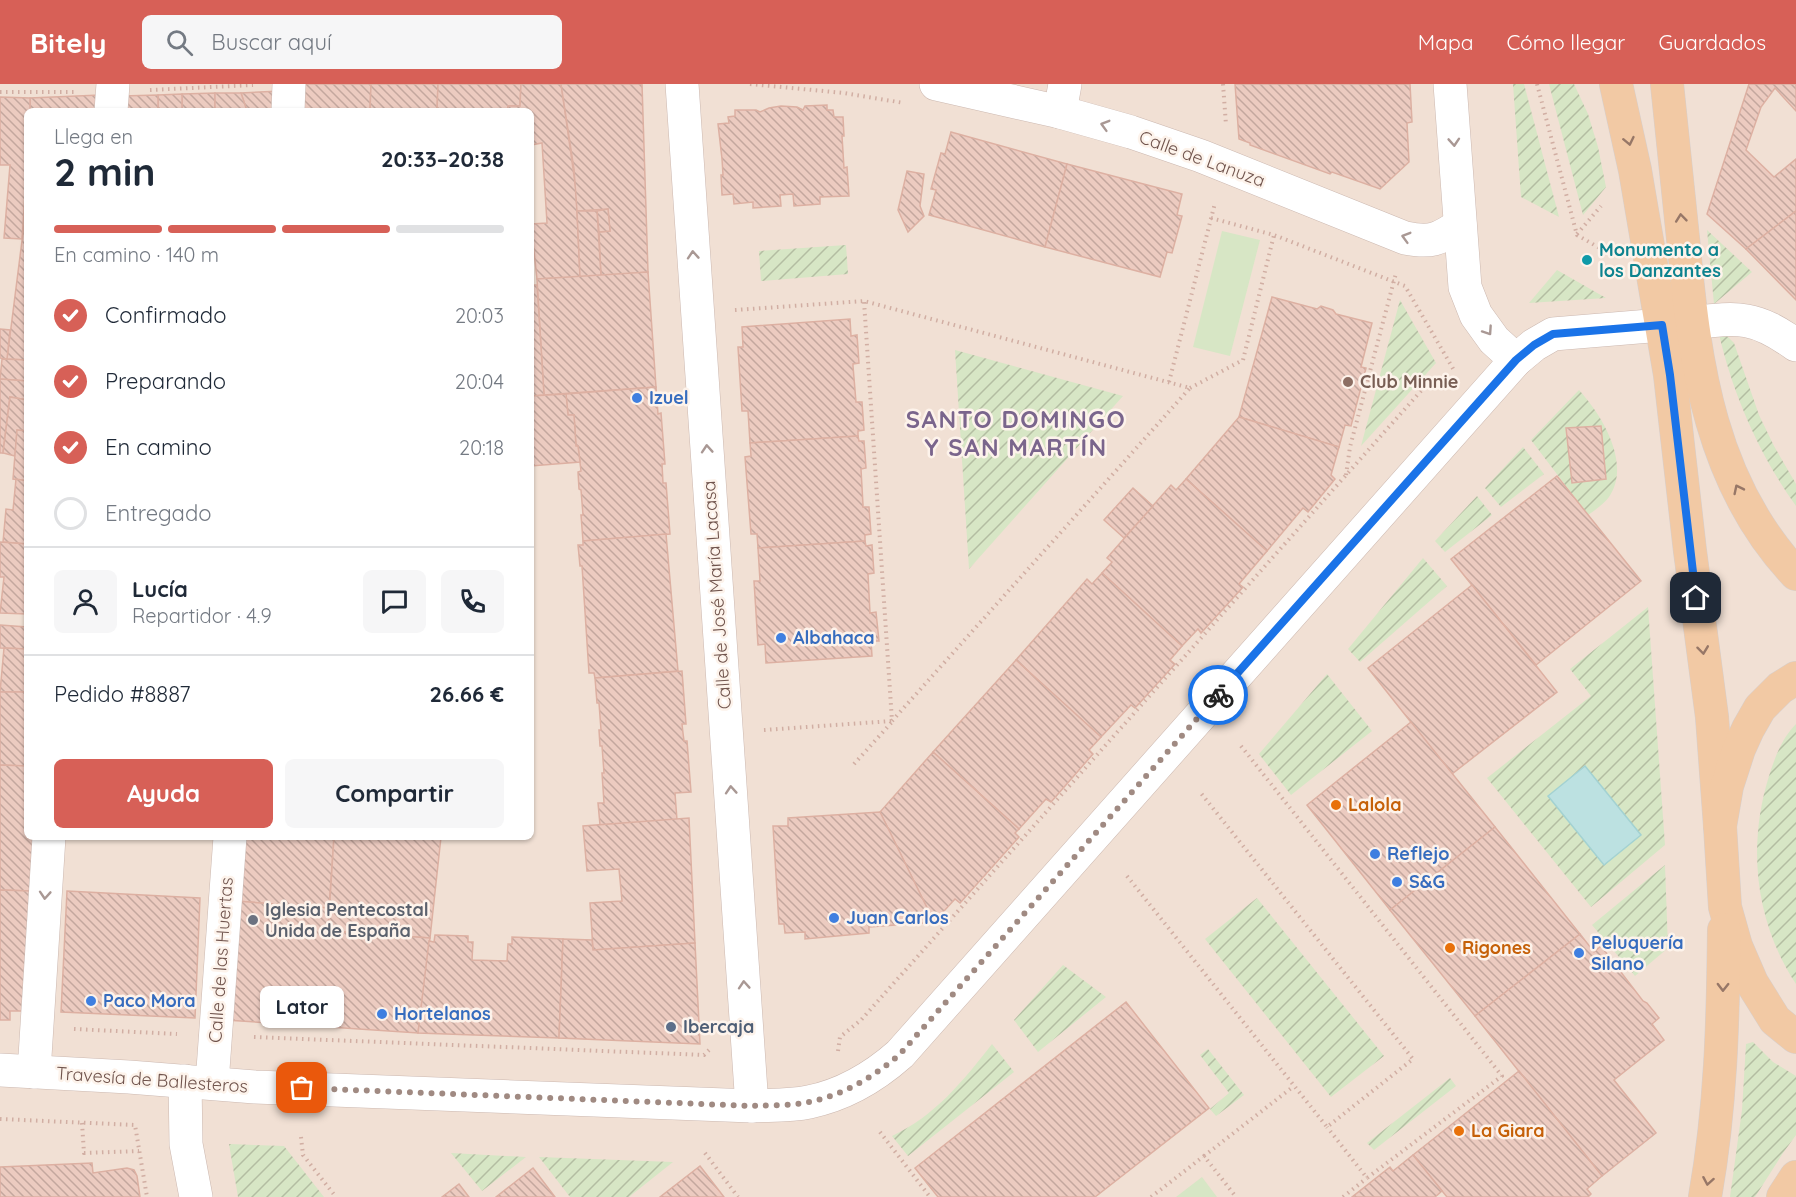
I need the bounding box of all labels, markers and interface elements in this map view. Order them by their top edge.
search box [142,15,562,69]
text: Bitely [30,25,106,60]
icon: search [163,26,196,59]
text: Buscar aquí [211,28,332,56]
text: Mapa [1418,29,1473,55]
text: Cómo llegar [1506,29,1625,55]
text: Guardados [1658,29,1766,55]
one-way arrow [1100,120,1111,132]
text: Llega en [54,124,133,149]
street label: Calle de Lanuza [1136,125,1268,192]
one-way arrow [1621,136,1634,146]
one-way arrow [1447,138,1460,147]
text: 20:33–20:38 [381,145,504,173]
text: 2 min [54,147,156,196]
one-way arrow [1675,213,1688,223]
one-way arrow [1401,232,1411,245]
place label: Monumento a los Danzantes [1599,238,1721,282]
text: En camino · 140 m [54,242,219,267]
one-way arrow [687,250,700,259]
marker: Monumento a los Danzantes [1580,253,1594,267]
icon: check [54,299,87,332]
text: Confirmado [105,301,226,329]
text: 20:03 [455,303,504,328]
one-way arrow [1481,325,1492,336]
icon: check [54,365,87,398]
text: Preparando [105,367,226,395]
text: 20:04 [455,369,504,394]
place label: Club Minnie [1360,370,1458,393]
marker: Club Minnie [1341,375,1355,389]
place label: Izuel [649,386,689,409]
marker: Izuel [630,391,644,405]
district label: SANTO DOMINGO Y SAN MARTÍN [906,404,1126,462]
icon: check [54,431,87,464]
text: En camino [105,433,212,461]
text: 20:18 [459,435,504,460]
one-way arrow [701,445,714,454]
street label: Calle de José María Lacasa [697,480,736,710]
one-way arrow [1733,485,1745,496]
text: Entregado [105,499,212,527]
button: person [54,570,117,633]
button: chat [363,570,426,633]
button: phone [441,570,504,633]
pin [1670,572,1721,623]
text: Lucía [132,575,188,603]
icon: home [1679,581,1712,614]
text: Repartidor · 4.9 [132,603,272,628]
place label: Albahaca [793,626,875,649]
marker: Albahaca [774,631,788,645]
one-way arrow [1697,646,1709,655]
courier [1188,665,1248,725]
icon: bike [1202,679,1235,712]
text: Pedido #8887 [54,680,191,708]
text: 26.66 € [430,680,504,708]
button: Ayuda [54,759,273,828]
button: Compartir [285,759,504,828]
one-way arrow [724,786,737,795]
place label: Lalola [1348,793,1402,816]
marker: Lalola [1329,798,1343,812]
place label: Reflejo [1387,842,1449,865]
marker: Reflejo [1368,847,1382,861]
place label: S&G [1409,870,1445,893]
marker: S&G [1390,875,1404,889]
street label: Calle de las Huertas [203,876,238,1044]
one-way arrow [39,891,52,900]
place label: Iglesia Pentecostal Unida de España [265,898,429,942]
place label: Juan Carlos [846,906,949,929]
marker: Juan Carlos [827,911,841,925]
marker: Iglesia Pentecostal Unida de España [246,913,260,927]
place label: Peluquería Silano [1591,931,1683,975]
place label: Rigones [1462,936,1531,959]
marker: Rigones [1443,941,1457,955]
marker: Peluquería Silano [1572,946,1586,960]
one-way arrow [738,980,751,990]
one-way arrow [1717,982,1729,991]
callout: Lator [260,986,344,1028]
place label: Paco Mora [103,989,196,1012]
marker: Paco Mora [84,994,98,1008]
text: Lator [275,994,329,1019]
place label: Hortelanos [394,1002,491,1025]
marker: Hortelanos [375,1007,389,1021]
place label: Ibercaja [683,1015,754,1038]
marker: Ibercaja [664,1020,678,1034]
street label: Travesía de Ballesteros [55,1061,249,1098]
pin [276,1062,327,1113]
icon: bag [285,1071,318,1104]
place label: La Giara [1471,1119,1544,1142]
marker: La Giara [1452,1124,1466,1138]
one-way arrow [1702,1176,1715,1186]

